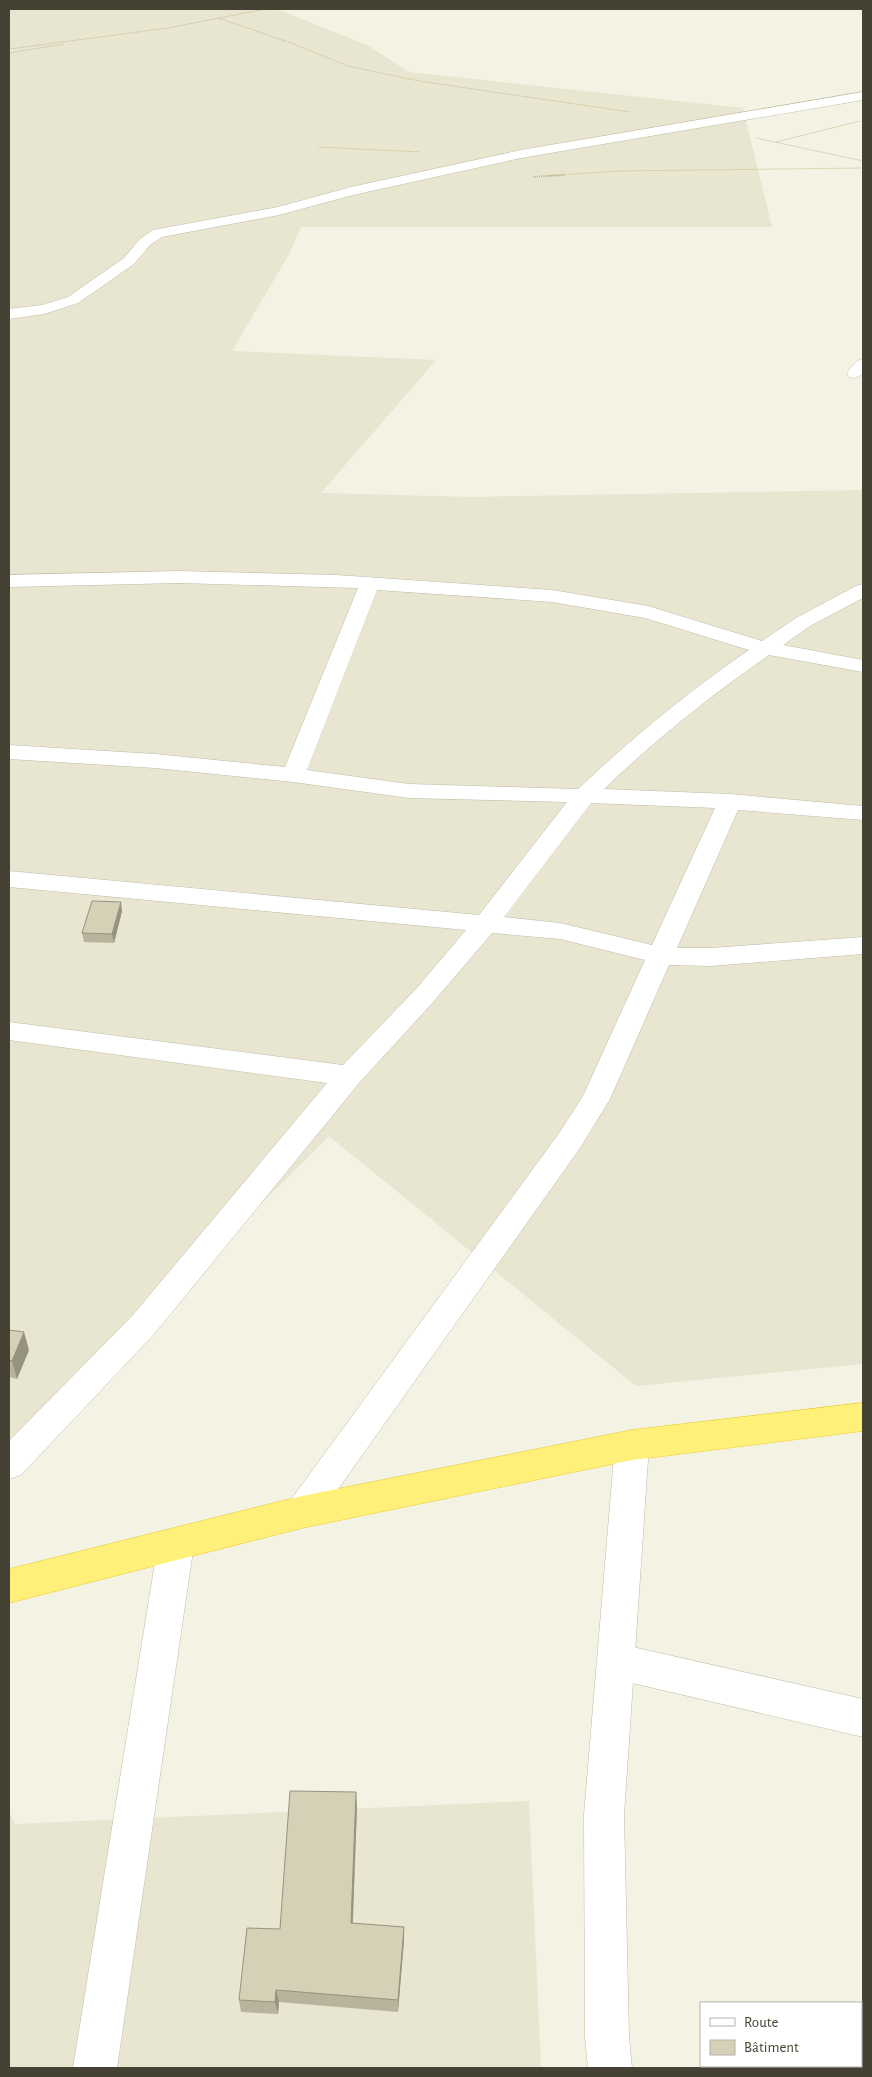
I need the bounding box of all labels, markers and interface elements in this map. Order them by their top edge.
legend [700,2002,862,2067]
text: Route [744,2015,778,2030]
text: Bâtiment [744,2040,799,2055]

